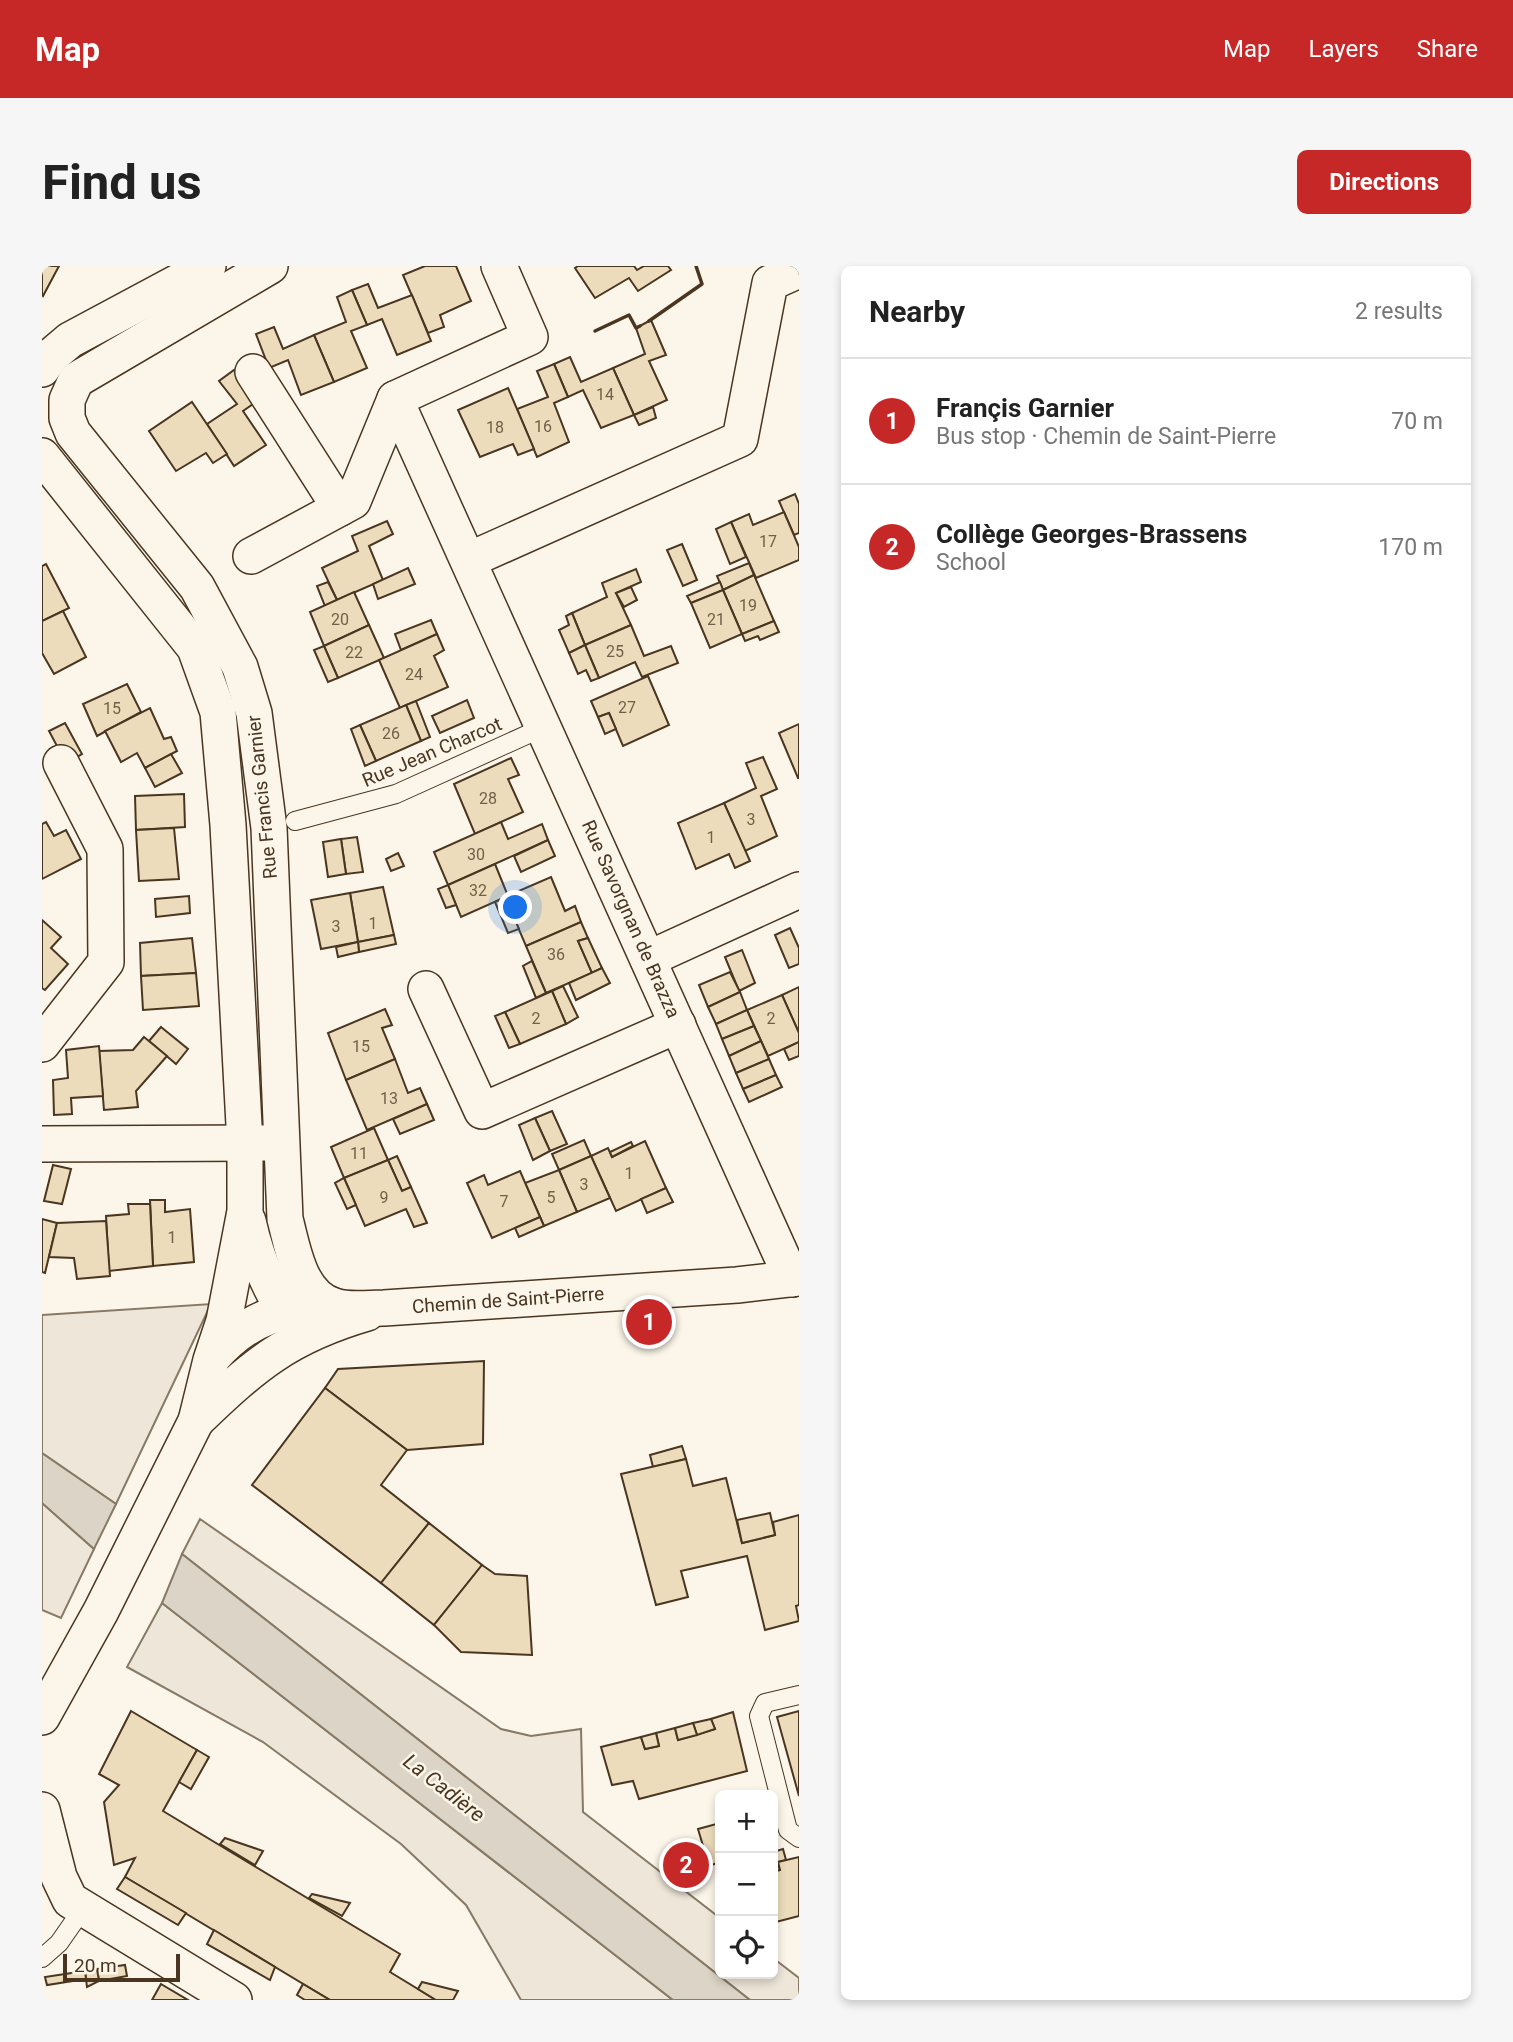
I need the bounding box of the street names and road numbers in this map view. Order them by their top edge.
street label: Rue Jean Charcot [359,712,505,792]
street label: Rue Francis Garnier [242,713,282,880]
street label: Rue Savorgnan de Brazza [577,816,685,1022]
street label: Chemin de Saint-Pierre [411,1282,605,1318]

